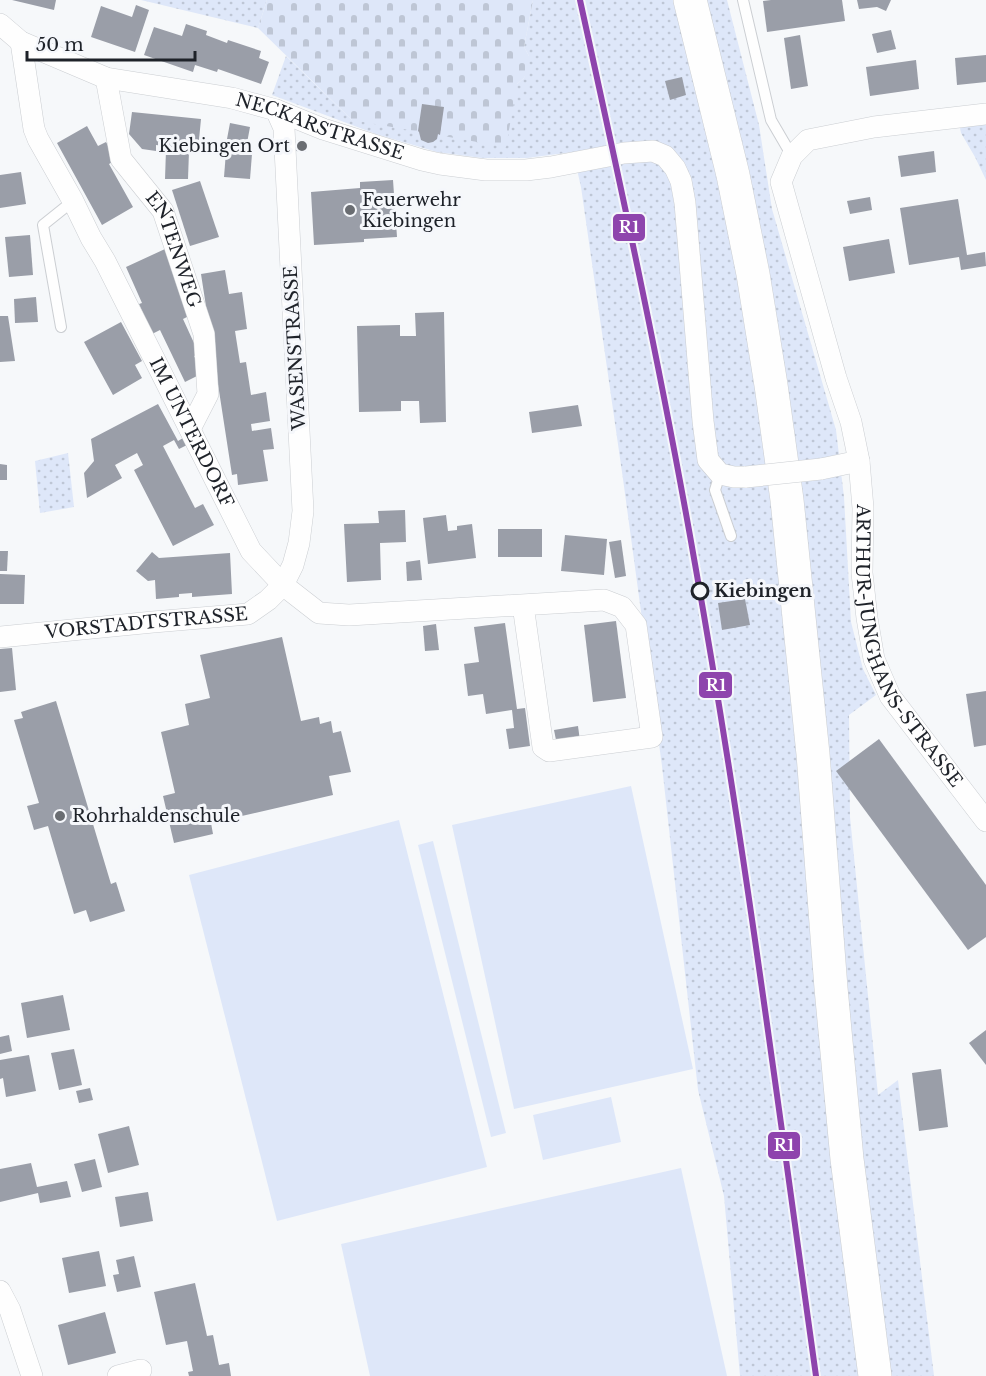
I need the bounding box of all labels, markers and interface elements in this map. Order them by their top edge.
scale bar [27,24,195,62]
text: 50 m [36,34,84,56]
street label: NECKARSTRASSE [233,89,407,165]
place label: Kiebingen Ort [158,135,290,157]
marker: Kiebingen Ort [295,139,309,153]
street label: ENTENWEG [141,187,206,311]
place label: Feuerwehr Kiebingen [362,189,461,232]
marker: Feuerwehr Kiebingen [343,203,357,217]
line badge: R1 [612,213,646,242]
text: R1 [619,217,639,237]
street label: WASENSTRASSE [280,265,310,432]
street label: IM UNTERDORF [144,354,238,511]
street label: ARTHUR-JUNGHANS-STRASSE [851,503,967,792]
place label: Kiebingen [714,580,812,602]
marker: Kiebingen [691,582,709,600]
street label: VORSTADTSTRASSE [43,603,249,644]
line badge: R1 [698,671,733,699]
text: R1 [706,675,726,695]
place label: Rohrhaldenschule [72,805,240,827]
marker: Rohrhaldenschule [53,809,67,823]
line badge: R1 [767,1131,801,1160]
text: R1 [774,1135,794,1155]

